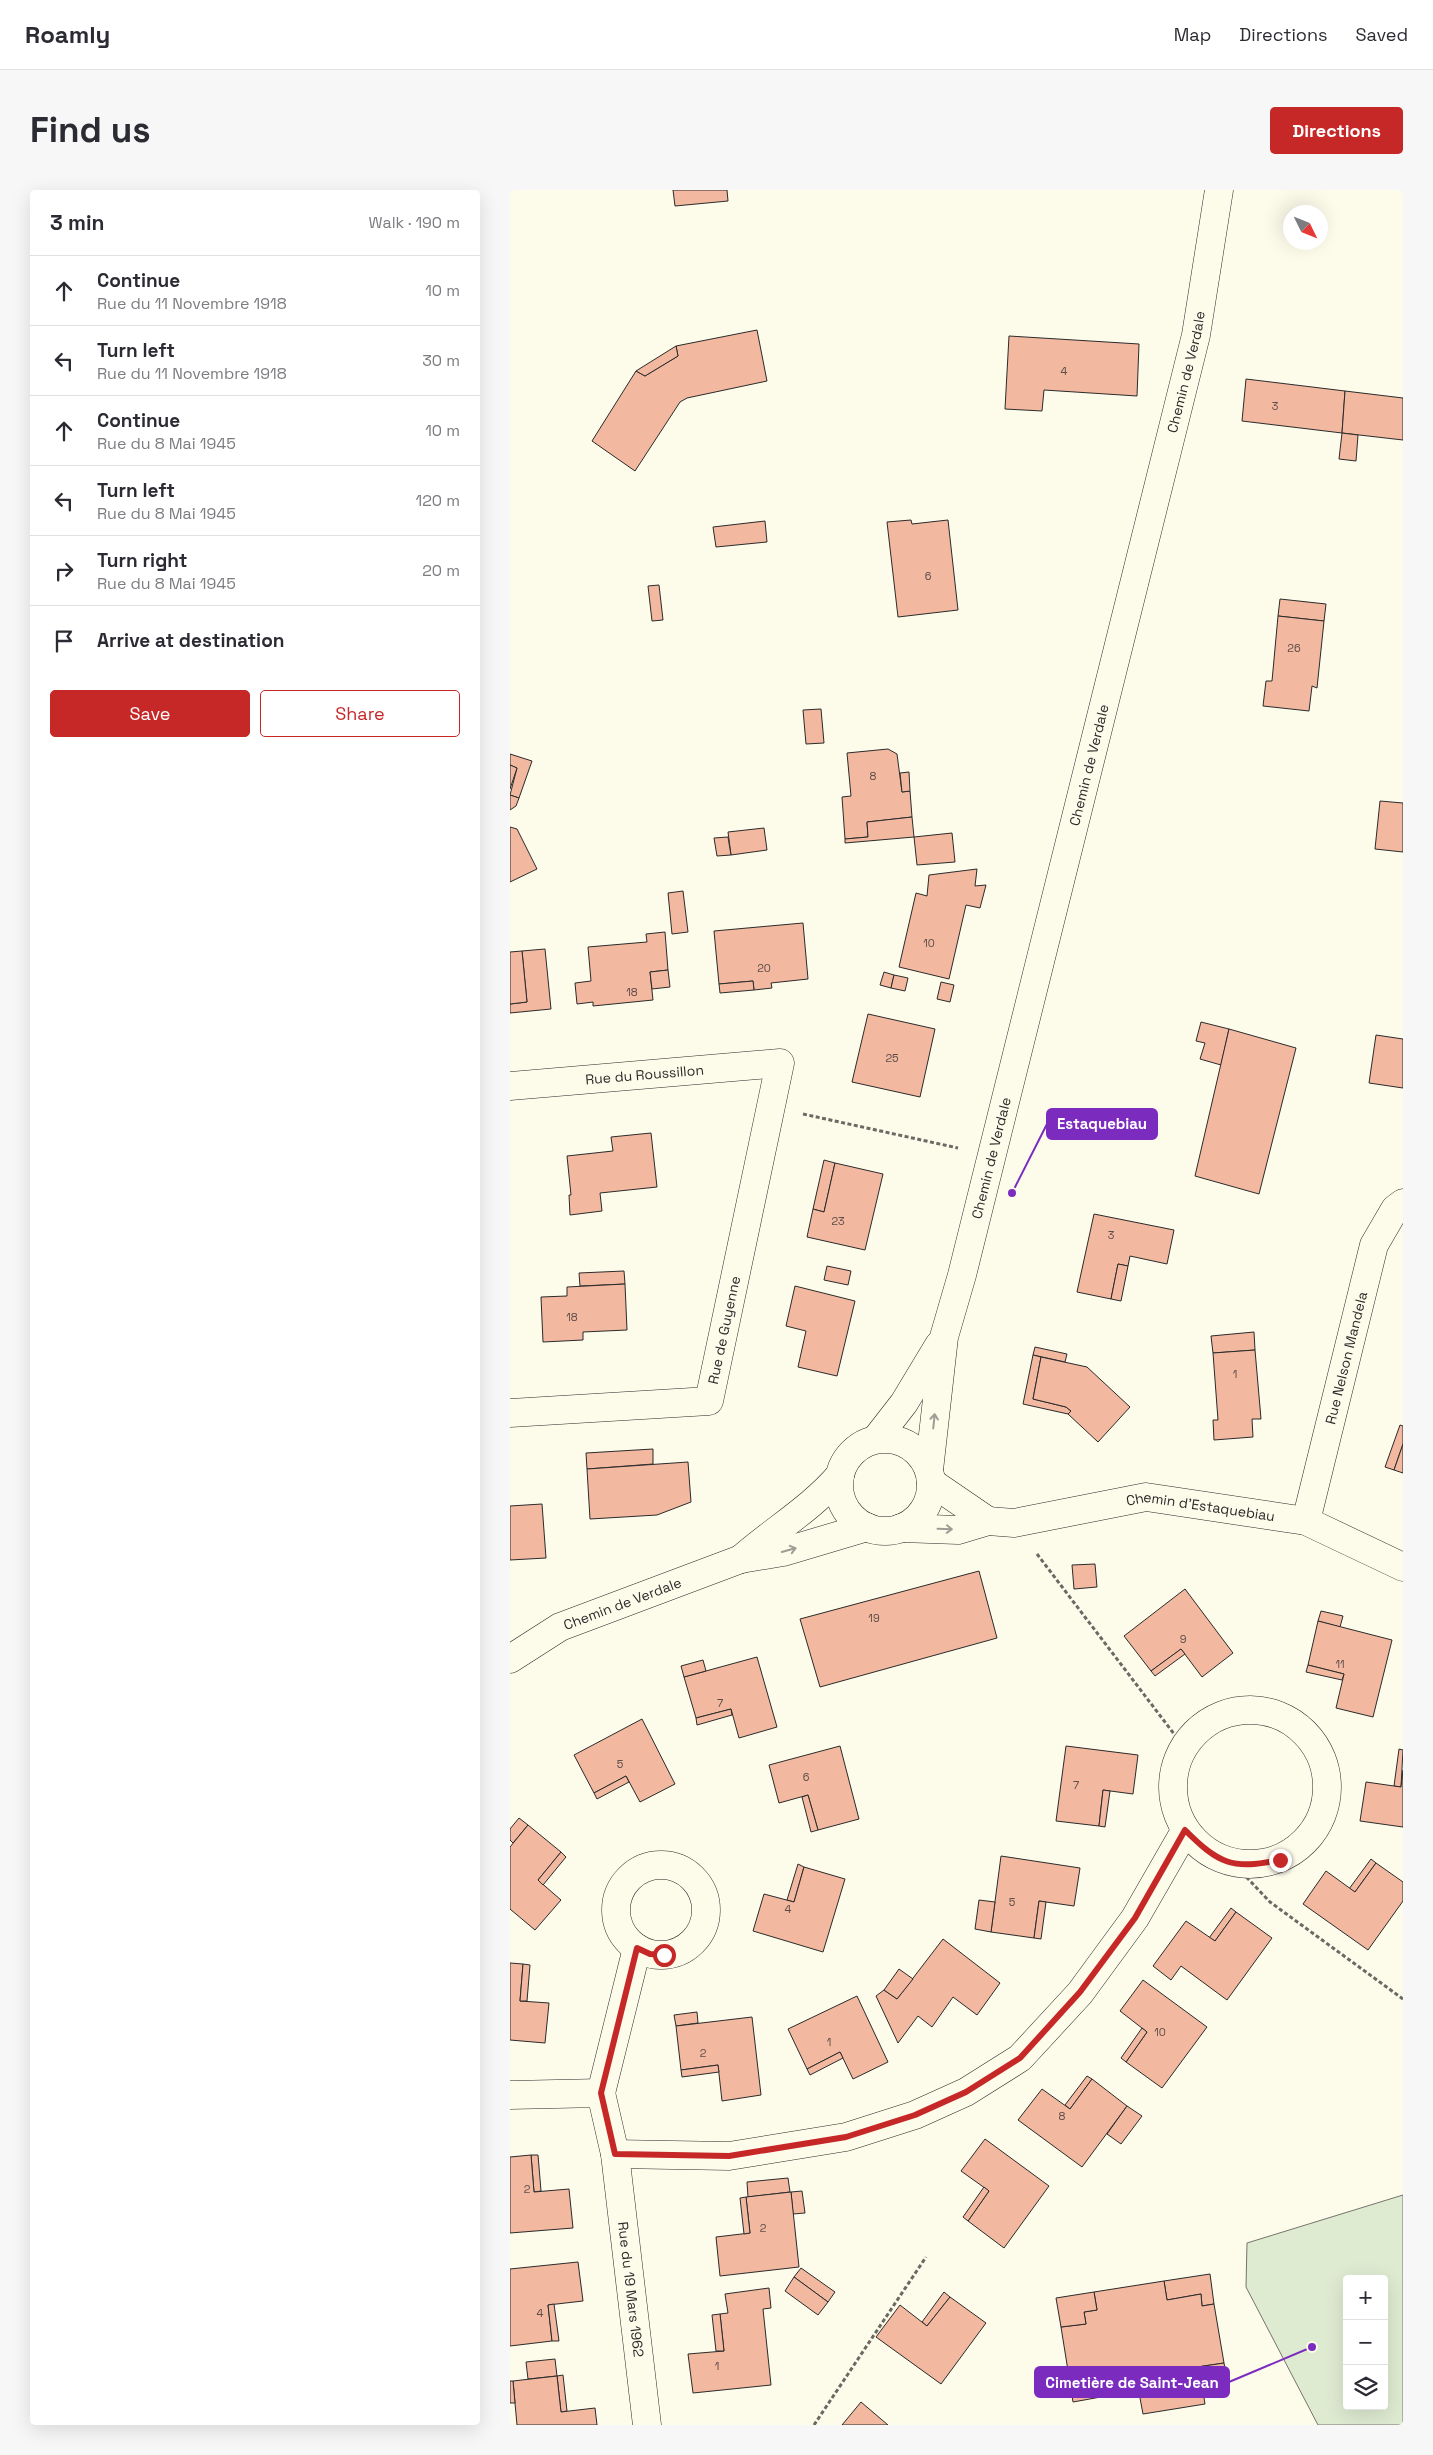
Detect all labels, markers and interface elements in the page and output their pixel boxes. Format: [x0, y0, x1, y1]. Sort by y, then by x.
text: Roamly [25, 19, 110, 50]
text: Map [1174, 23, 1211, 46]
text: Directions [1239, 23, 1328, 46]
text: Saved [1356, 23, 1408, 46]
button: Directions [1270, 107, 1403, 154]
text: Find us [30, 108, 151, 152]
north arrow [1283, 205, 1328, 250]
text: 3 min [50, 209, 105, 236]
text: Walk · 190 m [369, 212, 460, 233]
text: Continue [97, 268, 180, 293]
icon: ahead [50, 277, 78, 305]
text: 10 m [425, 280, 460, 301]
text: Rue du 11 Novembre 1918 [97, 293, 287, 314]
street label: Chemin de Verdale [1163, 310, 1209, 435]
text: Turn left [97, 338, 175, 363]
icon: left [50, 347, 78, 375]
text: 30 m [422, 350, 460, 371]
text: Rue du 11 Novembre 1918 [97, 363, 287, 384]
house number: 4 [1061, 364, 1068, 378]
house number: 3 [1272, 399, 1279, 413]
text: Continue [97, 408, 180, 433]
icon: ahead [50, 417, 78, 445]
text: 10 m [425, 420, 460, 441]
text: Rue du 8 Mai 1945 [97, 433, 236, 454]
text: Turn left [97, 478, 175, 503]
icon: left [50, 487, 78, 515]
text: 120 m [416, 490, 460, 511]
text: Rue du 8 Mai 1945 [97, 503, 236, 524]
text: Turn right [97, 548, 187, 573]
icon: right [50, 557, 78, 585]
text: 20 m [422, 560, 460, 581]
house number: 6 [925, 569, 932, 583]
text: Rue du 8 Mai 1945 [97, 573, 236, 594]
icon: arrive [50, 627, 78, 655]
text: Arrive at destination [97, 628, 285, 653]
house number: 26 [1287, 641, 1301, 655]
button: Save [50, 690, 250, 737]
button: Share [260, 690, 460, 737]
street label: Chemin de Verdale [1065, 702, 1113, 828]
house number: 8 [870, 769, 877, 783]
house number: 10 [923, 936, 935, 950]
house number: 20 [757, 961, 771, 975]
house number: 18 [626, 985, 638, 999]
house number: 25 [885, 1051, 899, 1065]
street label: Rue du Roussillon [584, 1061, 705, 1089]
street label: Chemin de Verdale [967, 1095, 1015, 1221]
callout: Estaquebiau [1047, 1109, 1157, 1139]
text: Estaquebiau [1057, 1114, 1147, 1133]
house number: 23 [831, 1214, 845, 1228]
house number: 3 [1108, 1228, 1115, 1242]
street label: Rue de Guyenne [704, 1274, 744, 1386]
street label: Rue Nelson Mandela [1321, 1290, 1371, 1426]
house number: 18 [566, 1310, 578, 1324]
house number: 1 [1233, 1367, 1237, 1381]
one-way arrow [929, 1414, 939, 1430]
street label: Chemin d'Estaquebiau [1124, 1488, 1276, 1525]
one-way arrow [937, 1525, 953, 1534]
one-way arrow [781, 1545, 797, 1555]
street label: Chemin de Verdale [561, 1573, 684, 1634]
house number: 19 [868, 1611, 880, 1625]
house number: 9 [1180, 1632, 1187, 1646]
house number: 11 [1335, 1657, 1345, 1671]
house number: 7 [717, 1696, 723, 1710]
house number: 5 [617, 1757, 624, 1771]
house number: 6 [803, 1770, 810, 1784]
house number: 7 [1073, 1778, 1079, 1792]
route end [1269, 1849, 1292, 1872]
house number: 5 [1009, 1895, 1016, 1909]
house number: 4 [785, 1902, 792, 1916]
route start [653, 1944, 676, 1967]
house number: 10 [1154, 2025, 1166, 2039]
house number: 1 [827, 2035, 831, 2049]
house number: 2 [700, 2046, 707, 2060]
house number: 8 [1059, 2109, 1066, 2123]
house number: 2 [524, 2182, 531, 2196]
street label: Rue du 19 Mars 1962 [614, 2221, 648, 2358]
house number: 2 [760, 2221, 767, 2235]
map controls [1343, 2275, 1388, 2410]
button: + [1343, 2275, 1388, 2320]
house number: 4 [537, 2306, 544, 2320]
button: − [1343, 2320, 1388, 2365]
house number: 1 [715, 2359, 719, 2373]
button: layers [1343, 2365, 1388, 2410]
callout: Cimetière de Saint-Jean [1035, 2367, 1229, 2397]
text: Cimetière de Saint-Jean [1045, 2373, 1219, 2392]

